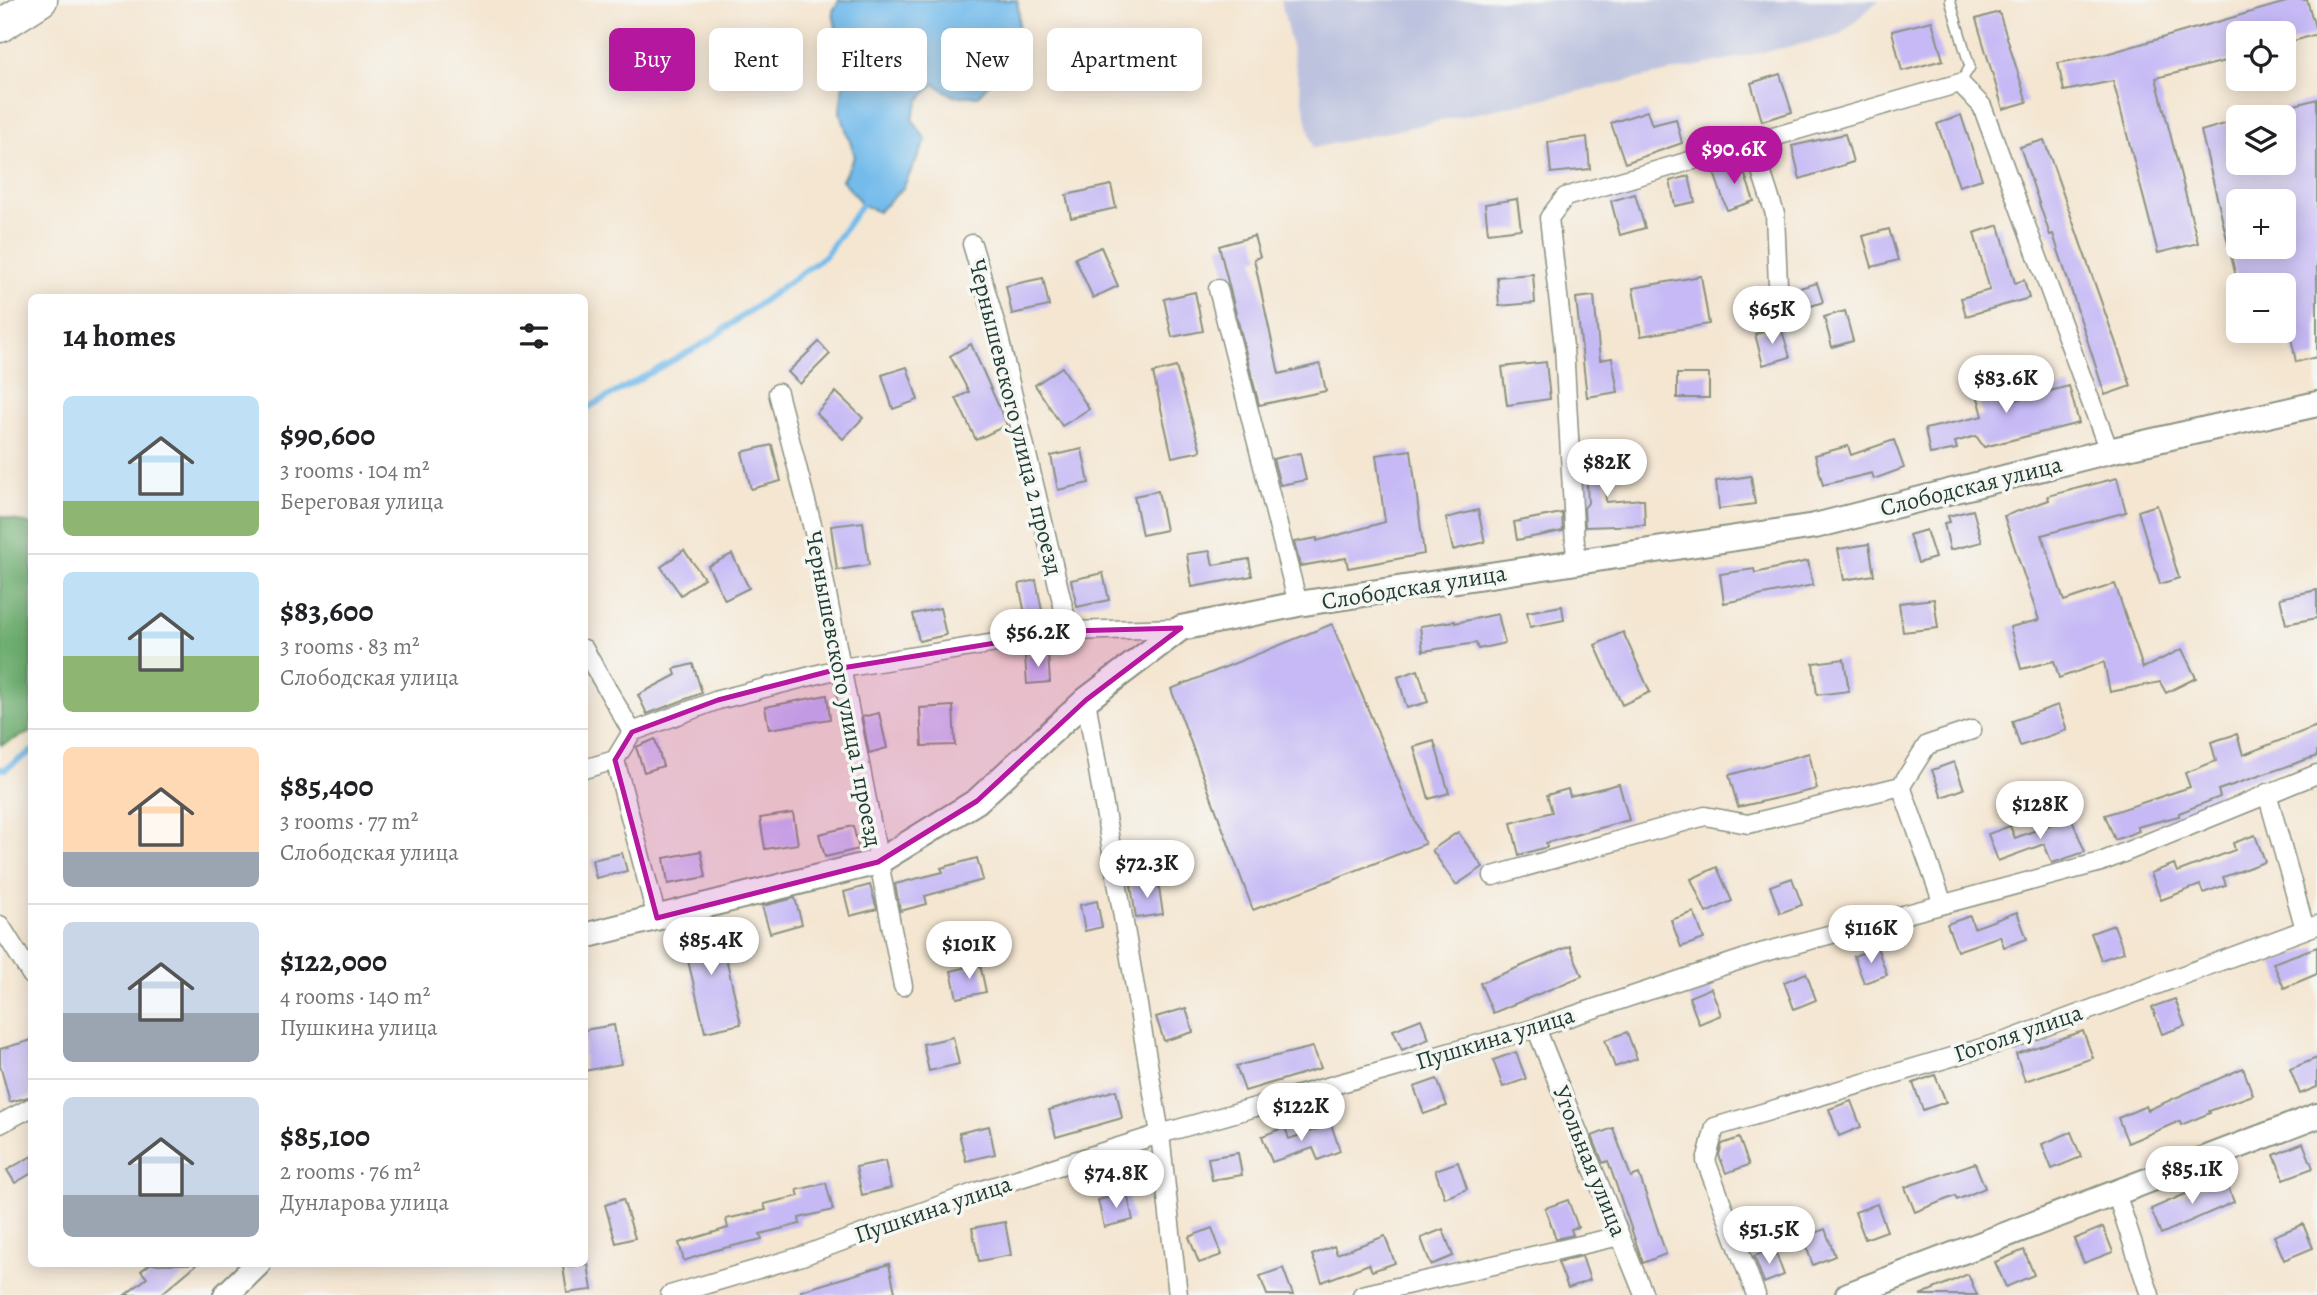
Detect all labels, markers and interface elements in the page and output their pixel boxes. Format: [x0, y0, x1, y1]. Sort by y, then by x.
map controls [2226, 21, 2296, 343]
button: locate [2226, 21, 2296, 91]
chip: Buy [609, 28, 695, 91]
chip: Rent [709, 28, 803, 91]
chip: Filters [817, 28, 927, 91]
chip: New [941, 28, 1033, 91]
chip: Apartment [1047, 28, 1202, 91]
button: layers [2226, 105, 2296, 175]
pin: $90.6K [1677, 127, 1791, 186]
text: $90.6K [1701, 133, 1767, 164]
button: + [2226, 189, 2296, 259]
street label: Чернышевского улица 2 проезд [961, 256, 1071, 578]
button: − [2226, 273, 2296, 343]
pin: $65K [1731, 286, 1813, 346]
text: $65K [1749, 293, 1795, 324]
text: 14 homes [63, 316, 176, 356]
icon: filters [515, 317, 553, 355]
pin: $83.6K [1949, 356, 2063, 415]
text: $83.6K [1974, 362, 2038, 393]
text: $90,600 [280, 415, 375, 455]
icon: home [119, 424, 203, 508]
pin: $82K [1566, 440, 1648, 499]
text: $82K [1583, 446, 1631, 477]
street label: Слободская улица [1877, 448, 2065, 524]
text: 3 rooms · 104 m² [280, 455, 429, 486]
text: Береговая улица [280, 486, 444, 517]
street label: Чернышевского улица 1 проезд [798, 528, 890, 850]
street label: Слободская улица [1319, 557, 1509, 617]
text: $83,600 [280, 591, 374, 631]
icon: home [119, 600, 203, 684]
pin: $56.2K [981, 610, 1095, 669]
text: $56.2K [1006, 616, 1070, 647]
text: 3 rooms · 83 m² [280, 631, 420, 662]
text: Слободская улица [280, 662, 459, 693]
text: $85,400 [280, 766, 374, 806]
icon: home [119, 775, 203, 859]
pin: $128K [1991, 782, 2089, 841]
text: $128K [2012, 788, 2068, 819]
text: 3 rooms · 77 m² [280, 806, 418, 837]
text: Слободская улица [280, 837, 459, 868]
pin: $72.3K [1090, 841, 1204, 900]
text: $72.3K [1116, 847, 1178, 878]
pin: $116K [1822, 906, 1920, 965]
text: $116K [1844, 912, 1898, 943]
pin: $85.4K [654, 918, 768, 977]
pin: $101K [920, 922, 1018, 981]
text: $85.4K [679, 924, 743, 955]
text: $101K [942, 928, 996, 959]
text: $122,000 [280, 941, 387, 981]
icon: home [119, 950, 203, 1034]
text: 4 rooms · 140 m² [280, 981, 430, 1012]
street label: Гоголя улица [1949, 996, 2087, 1070]
street label: Пушкина улица [1412, 999, 1578, 1077]
text: Пушкина улица [280, 1012, 438, 1043]
street label: Угольная улица [1545, 1081, 1635, 1241]
pin: $122K [1252, 1084, 1350, 1143]
text: $122K [1273, 1090, 1329, 1121]
text: $85,100 [280, 1116, 370, 1156]
icon: home [119, 1125, 203, 1209]
pin: $85.1K [2135, 1146, 2249, 1206]
pin: $74.8K [1059, 1150, 1173, 1210]
text: $85.1K [2161, 1153, 2223, 1184]
text: 2 rooms · 76 m² [280, 1156, 421, 1187]
text: $74.8K [1084, 1157, 1148, 1188]
street label: Пушкина улица [850, 1167, 1016, 1251]
text: Дунларова улица [280, 1187, 449, 1218]
pin: $51.5K [1712, 1206, 1826, 1266]
text: $51.5K [1739, 1213, 1799, 1244]

